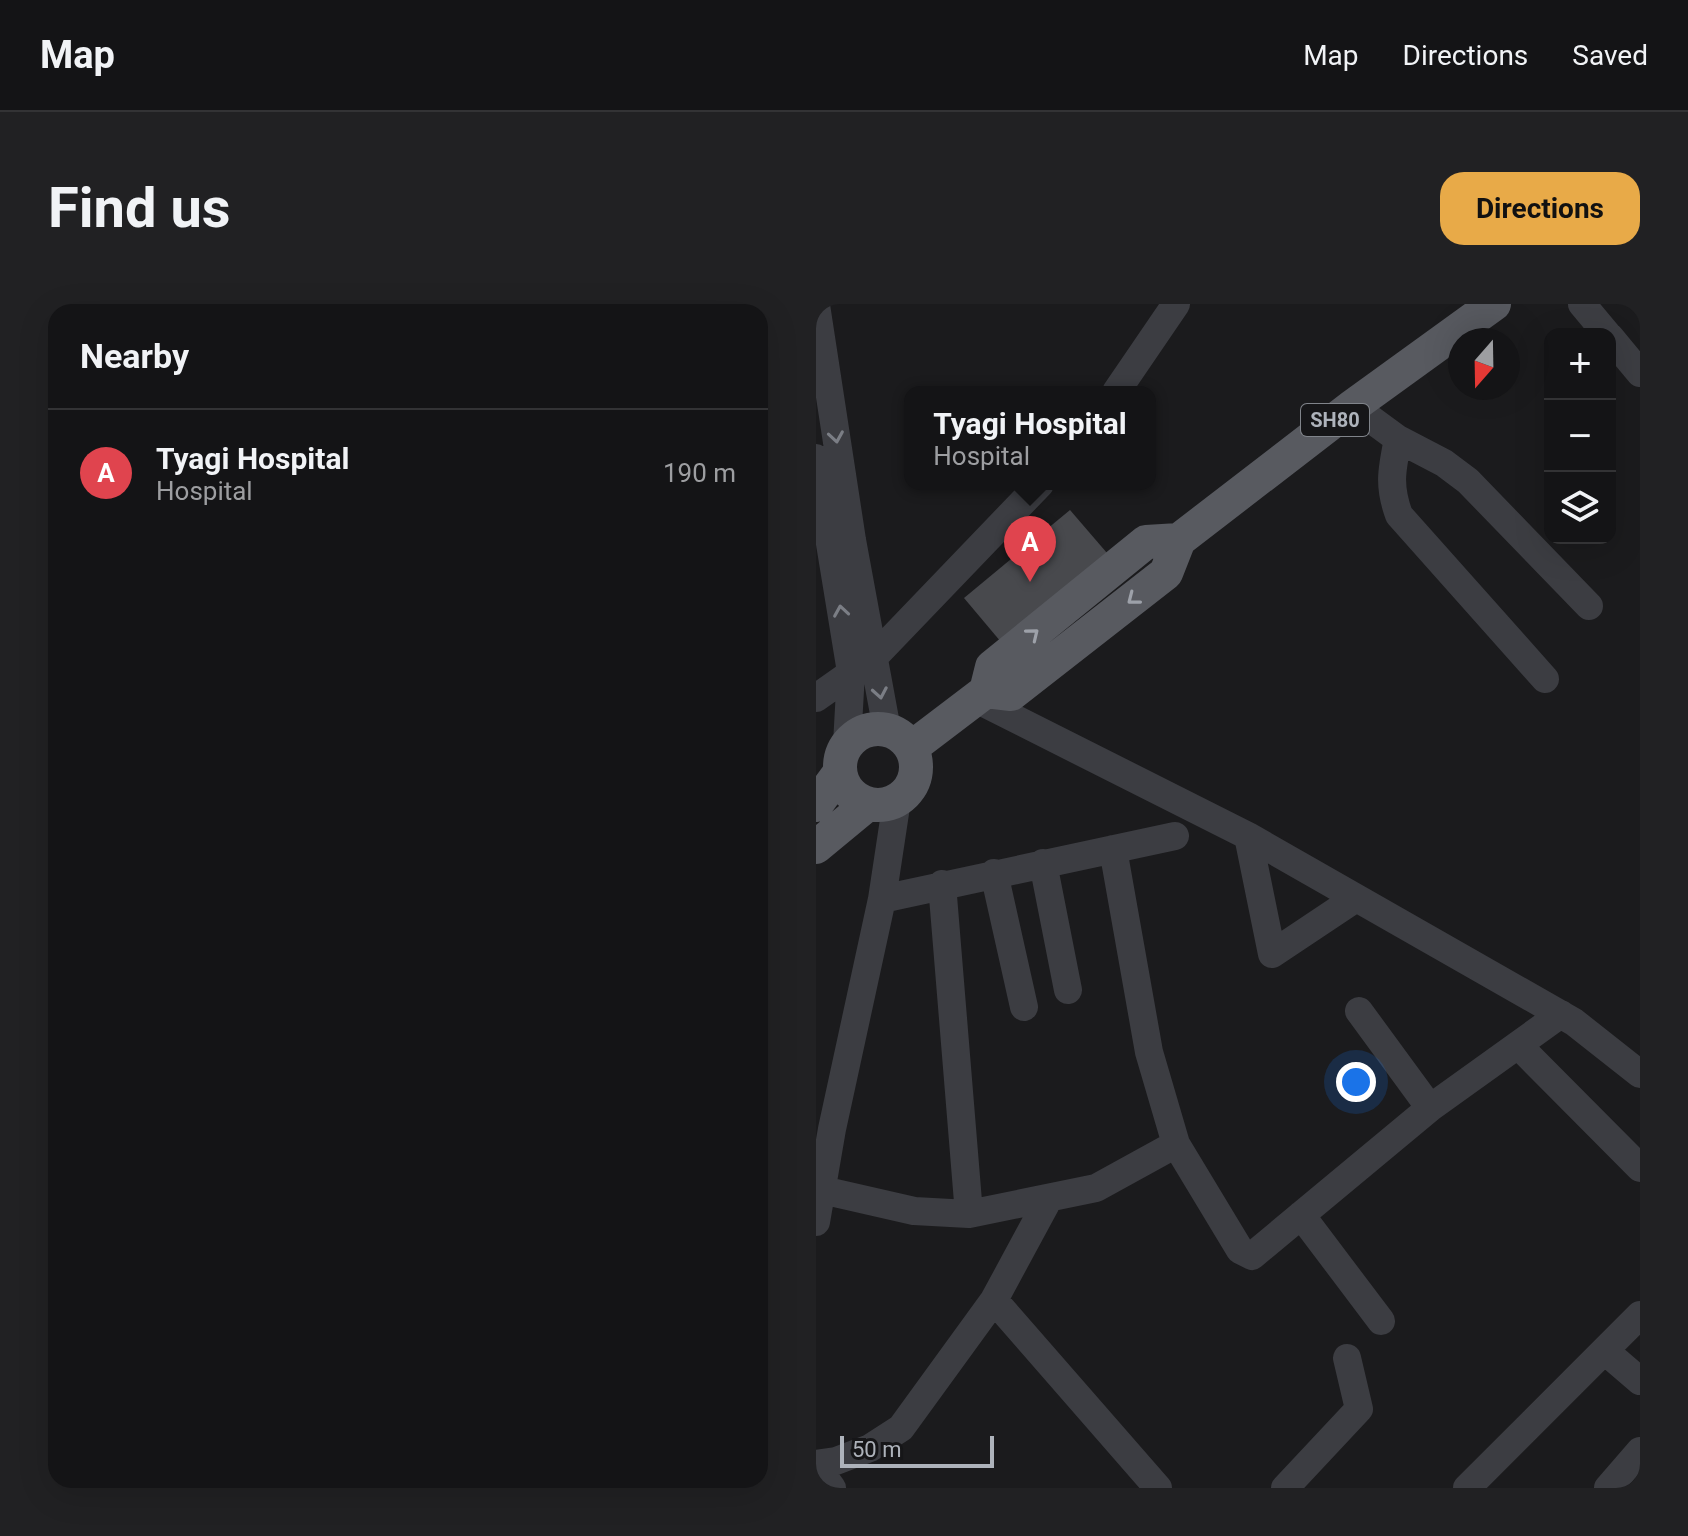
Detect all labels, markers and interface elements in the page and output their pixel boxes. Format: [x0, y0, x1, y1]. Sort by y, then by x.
text: Map [40, 33, 115, 77]
text: Map [1303, 39, 1359, 72]
text: Directions [1403, 39, 1528, 72]
text: Saved [1572, 39, 1648, 72]
button: Directions [1440, 172, 1640, 245]
text: Find us [48, 175, 231, 241]
north arrow [1448, 328, 1520, 400]
map controls [1544, 328, 1616, 544]
button: + [1544, 328, 1616, 400]
text: Nearby [80, 336, 189, 376]
popup [904, 386, 1156, 490]
button: − [1544, 400, 1616, 472]
road number: SH80 [1301, 404, 1369, 436]
text: Tyagi Hospital [933, 406, 1127, 441]
one-way arrow [827, 430, 844, 444]
text: Tyagi Hospital [156, 441, 349, 476]
text: Hospital [933, 441, 1030, 471]
text: A [97, 458, 115, 488]
text: 190 m [663, 458, 736, 488]
button: layers [1544, 472, 1616, 544]
text: Hospital [156, 476, 253, 506]
pin: A [1004, 516, 1056, 582]
one-way arrow [1127, 590, 1141, 604]
one-way arrow [833, 604, 850, 618]
one-way arrow [1024, 629, 1039, 643]
one-way arrow [871, 687, 888, 700]
your location [1336, 1062, 1376, 1102]
scale bar [840, 1432, 994, 1468]
text: 50 m [852, 1437, 901, 1462]

